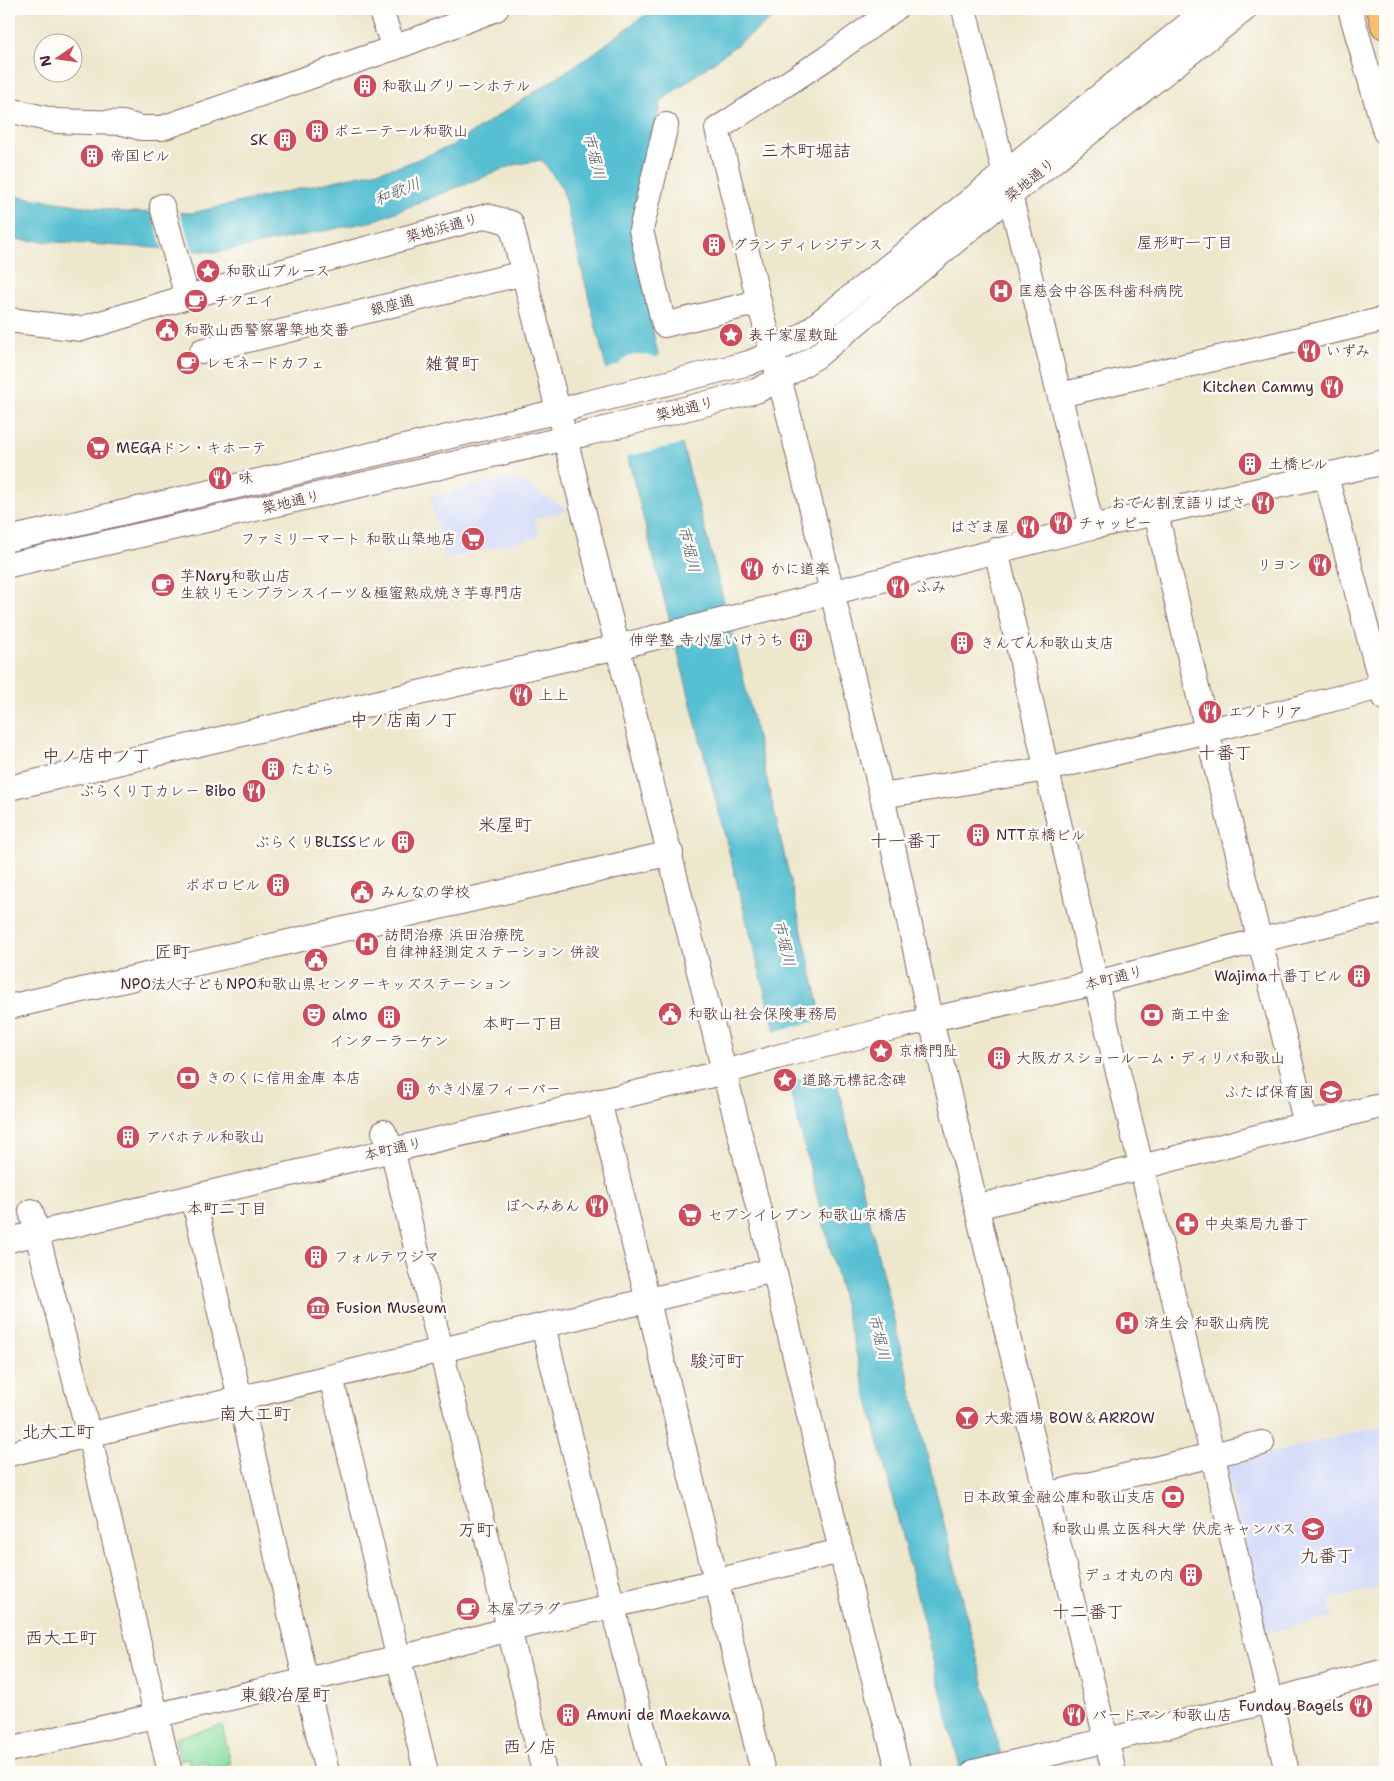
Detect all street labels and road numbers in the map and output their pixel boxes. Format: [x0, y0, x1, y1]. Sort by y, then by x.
street label: 築地通り [1000, 153, 1060, 207]
street label: 築地浜通り [403, 209, 481, 247]
street label: 銀座通 [368, 290, 416, 320]
street label: 築地通り [653, 392, 717, 426]
street label: 築地通り [260, 486, 322, 518]
street label: 本町通り [1082, 961, 1146, 995]
street label: 本町通り [362, 1133, 424, 1165]

